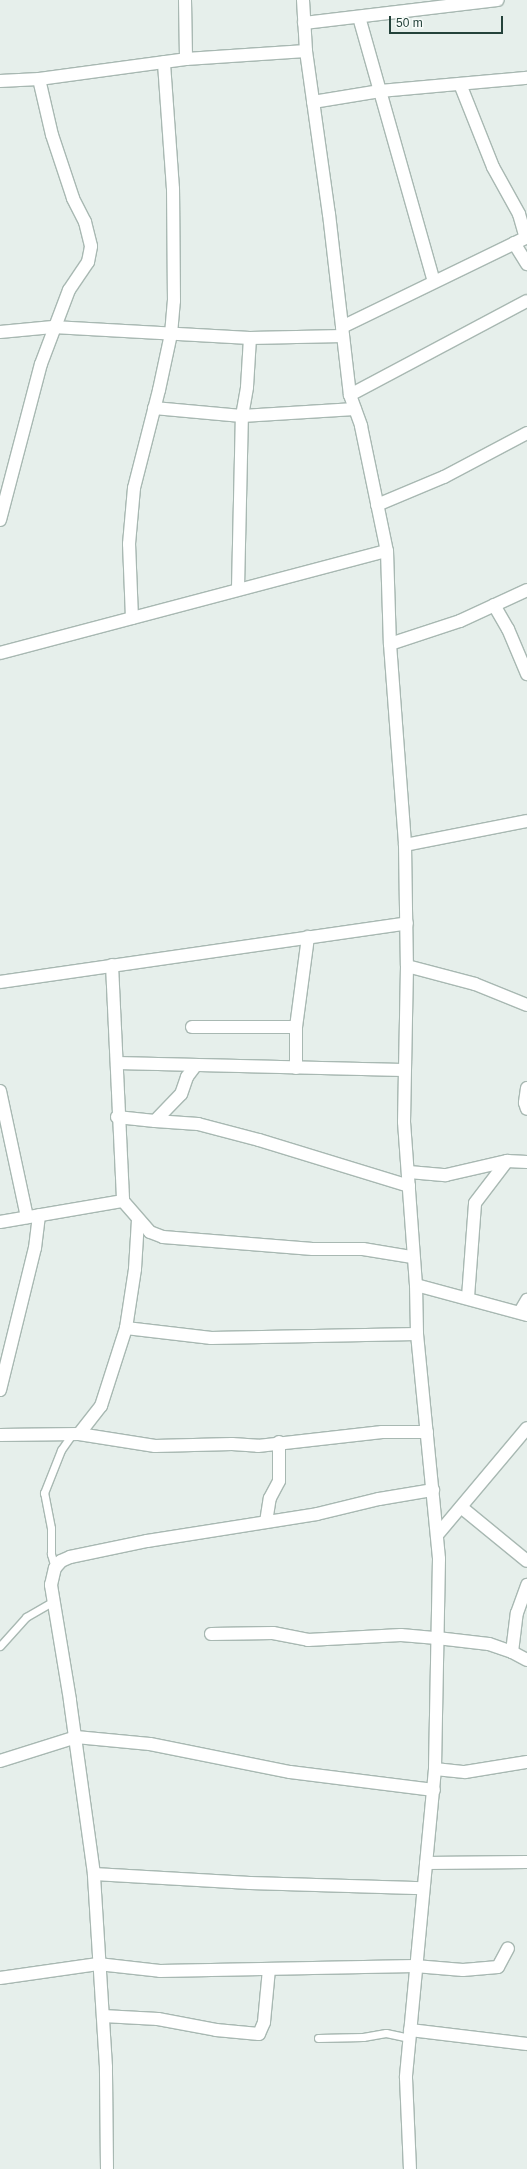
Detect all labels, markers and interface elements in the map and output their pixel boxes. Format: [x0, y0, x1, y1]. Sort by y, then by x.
scale bar [391, 8, 505, 34]
text: 50 m [396, 16, 423, 30]

